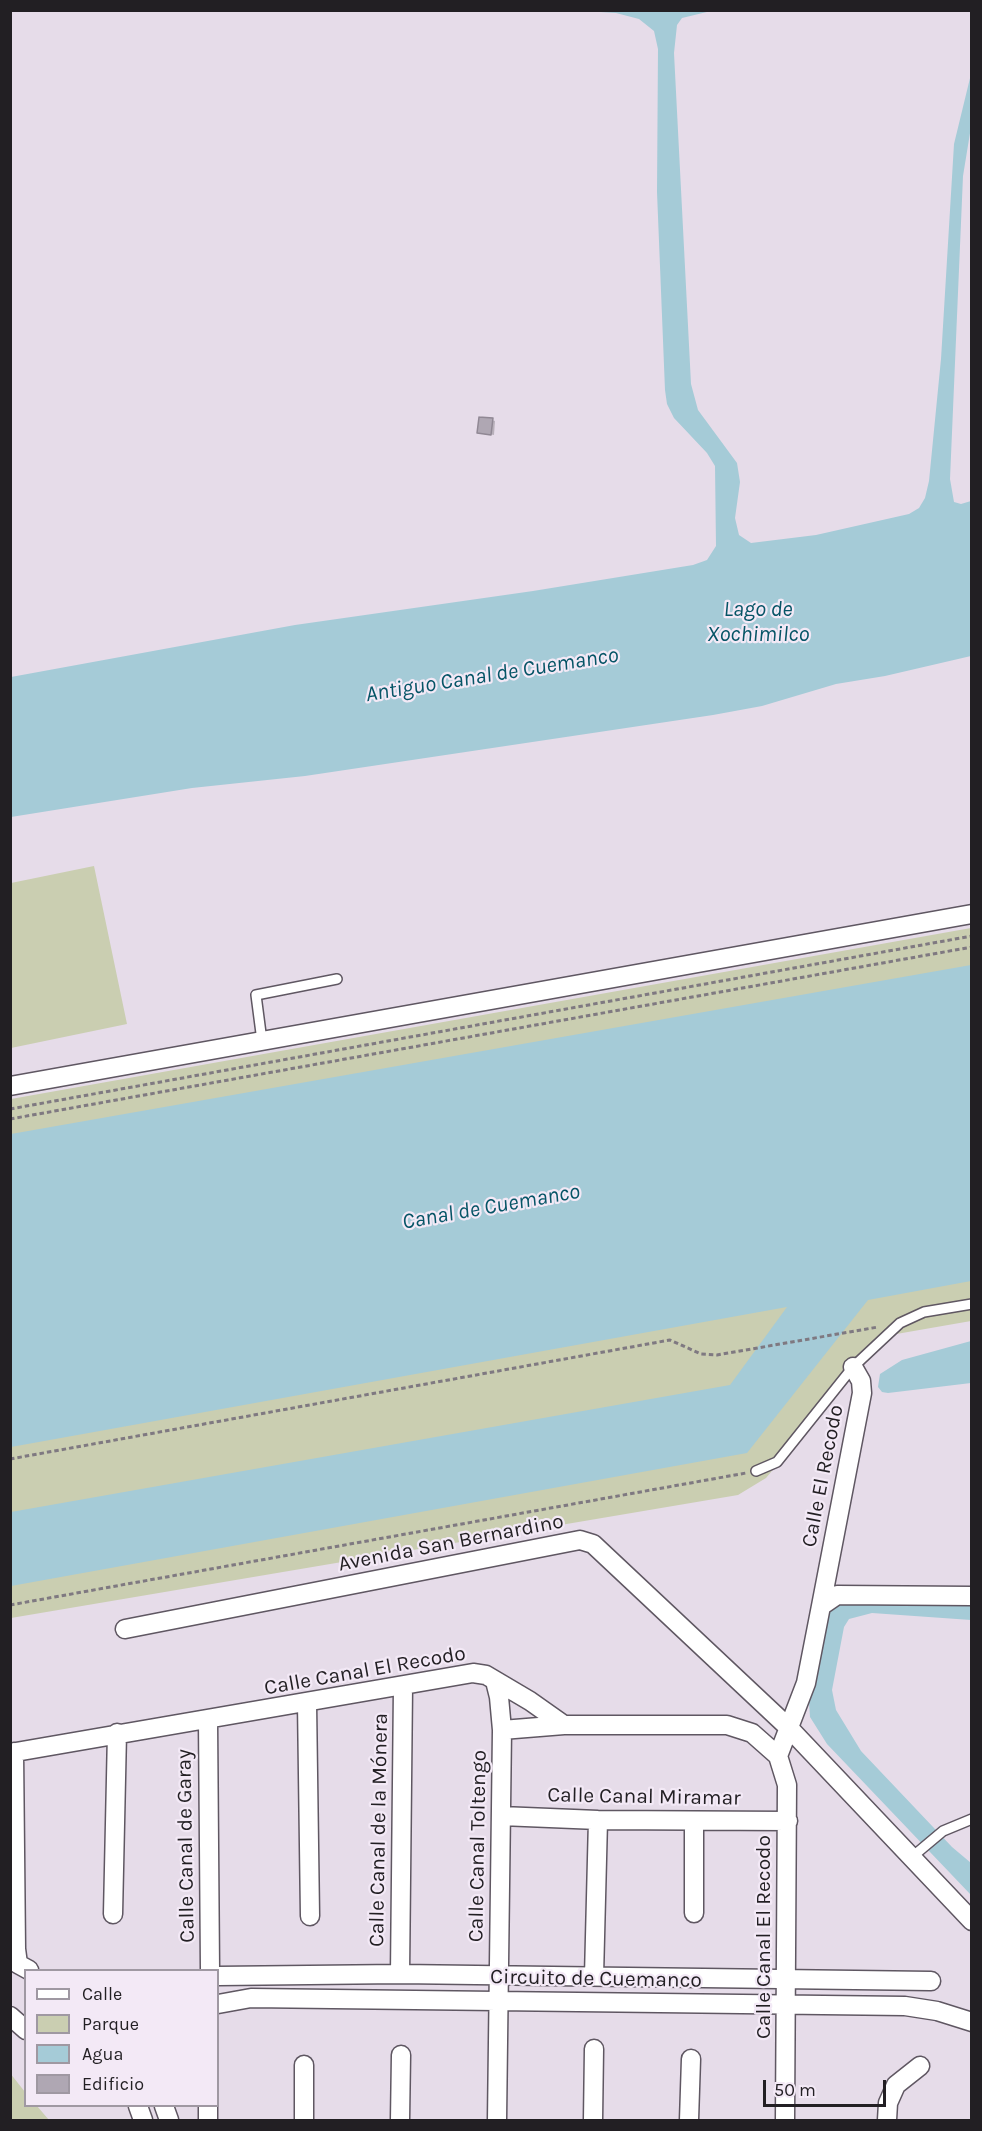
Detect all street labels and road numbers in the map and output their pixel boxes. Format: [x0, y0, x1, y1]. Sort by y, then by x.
street label: Calle El Recodo [797, 1403, 849, 1549]
street label: Avenida San Bernardino [336, 1509, 566, 1577]
street label: Calle Canal El Recodo [262, 1641, 468, 1701]
street label: Calle Canal de la Mónera [364, 1713, 394, 1947]
street label: Calle Canal de Garay [172, 1749, 200, 1943]
street label: Calle Canal Toltengo [464, 1750, 492, 1942]
street label: Calle Canal Miramar [547, 1783, 741, 1811]
street label: Calle Canal El Recodo [751, 1835, 777, 2039]
street label: Circuito de Cuemanco [490, 1965, 702, 1993]

